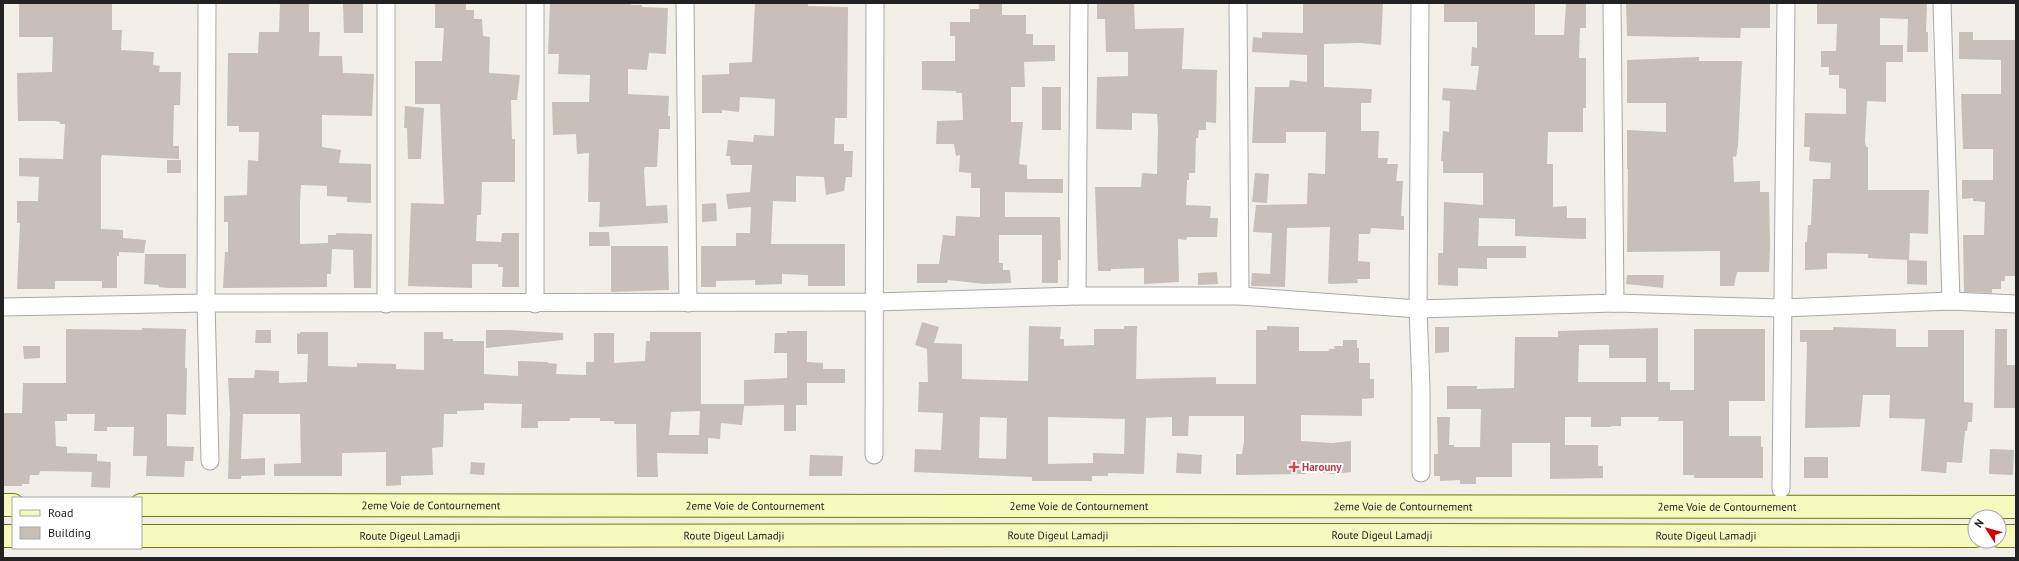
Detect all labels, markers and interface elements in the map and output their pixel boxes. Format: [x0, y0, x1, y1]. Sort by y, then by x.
place label: Harouny [1302, 460, 1342, 474]
marker: Harouny [1289, 462, 1299, 472]
legend [12, 497, 142, 549]
street label: 2eme Voie de Contournement [361, 498, 501, 512]
street label: 2eme Voie de Contournement [685, 499, 825, 513]
street label: 2eme Voie de Contournement [1009, 499, 1149, 513]
street label: 2eme Voie de Contournement [1333, 499, 1473, 513]
street label: 2eme Voie de Contournement [1657, 500, 1797, 514]
text: Road [48, 505, 73, 520]
north arrow [1967, 509, 2007, 549]
text: N [1971, 516, 1987, 530]
text: Building [48, 525, 91, 540]
street label: Route Digeul Lamadji [684, 528, 785, 543]
street label: Route Digeul Lamadji [1008, 528, 1109, 542]
street label: Route Digeul Lamadji [1332, 528, 1433, 542]
street label: Route Digeul Lamadji [1656, 528, 1757, 543]
street label: Route Digeul Lamadji [360, 529, 461, 543]

